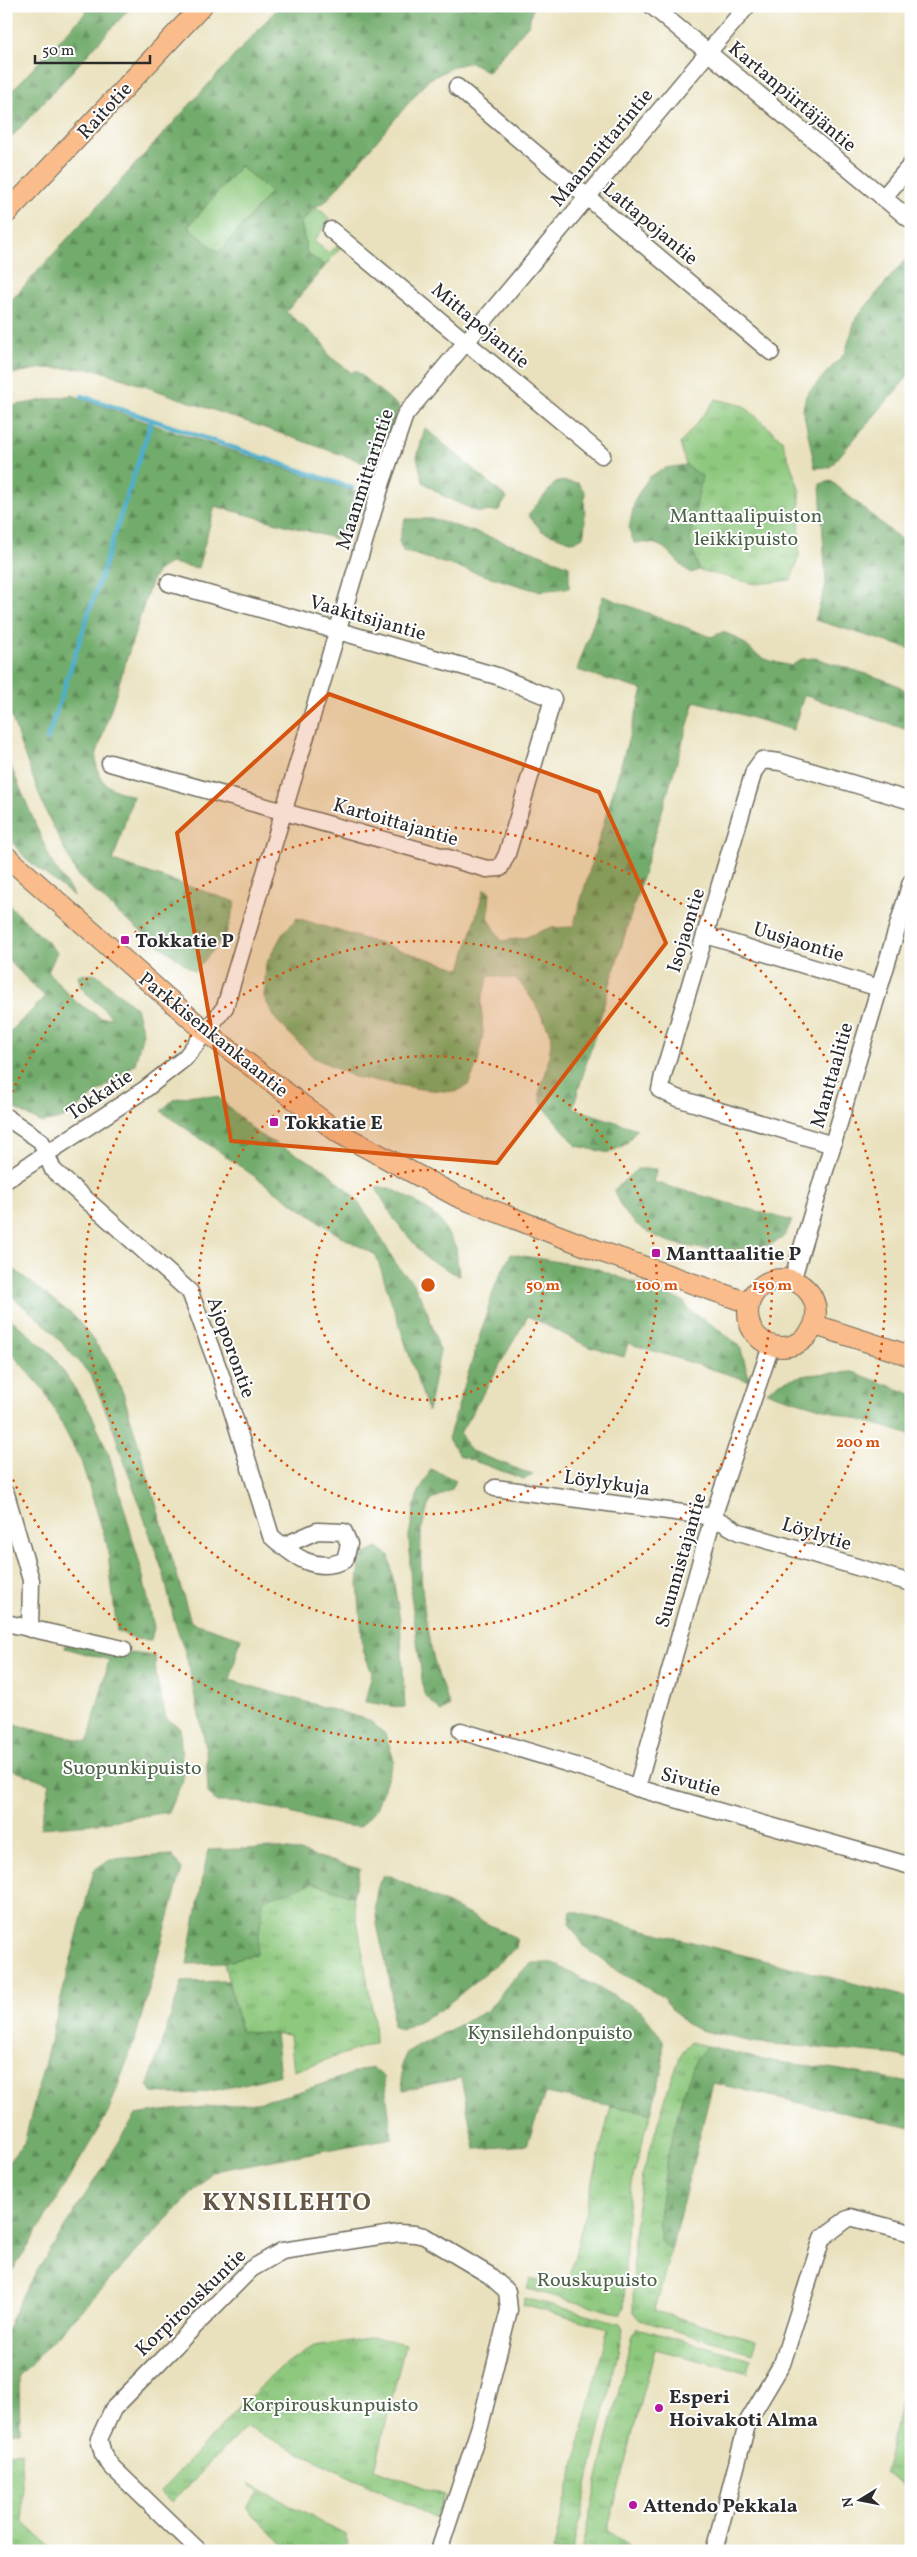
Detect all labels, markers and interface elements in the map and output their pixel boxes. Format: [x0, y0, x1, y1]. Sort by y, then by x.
scale bar [35, 32, 150, 64]
street label: Kartanpiirtäjäntie [722, 35, 862, 160]
text: 50 m [42, 41, 74, 62]
street label: Raitotie [71, 76, 139, 146]
street label: Maanmittarintie [545, 83, 660, 214]
street label: Lattapojantie [596, 176, 703, 273]
street label: Mittapojantie [425, 277, 535, 376]
street label: Maanmittarintie [330, 405, 402, 554]
park label: Manttaalipuiston leikkipuisto [670, 503, 823, 554]
street label: Vaakitsijantie [306, 589, 429, 649]
street label: Kartoittajantie [329, 792, 461, 854]
street label: Isojaontie [661, 885, 713, 976]
street label: Uusjaontie [749, 916, 847, 970]
place label: Tokkatie P [135, 928, 234, 956]
marker: Tokkatie P [119, 934, 131, 946]
street label: Parkkisenkankaantie [132, 966, 294, 1105]
street label: Manttaalitie [804, 1019, 861, 1132]
street label: Tokkatie [61, 1063, 139, 1128]
place label: Tokkatie E [284, 1110, 383, 1138]
marker: Tokkatie E [268, 1116, 280, 1128]
place label: Manttaalitie P [666, 1241, 801, 1269]
marker: Manttaalitie P [650, 1247, 662, 1259]
centre of rings [419, 1276, 437, 1294]
text: 50 m [526, 1276, 560, 1297]
text: 100 m [636, 1276, 679, 1297]
text: 150 m [752, 1276, 792, 1297]
street label: Ajoporontie [199, 1293, 261, 1402]
text: 200 m [836, 1433, 880, 1454]
street label: Löylykuja [562, 1464, 652, 1504]
street label: Suunnistajantie [649, 1490, 715, 1631]
street label: Löylytie [778, 1511, 855, 1559]
park label: Suopunkipuisto [62, 1755, 202, 1783]
street label: Sivutie [657, 1761, 724, 1805]
park label: Kynsilehdonpuisto [467, 2020, 633, 2048]
district label: KYNSILEHTO [202, 2186, 372, 2221]
street label: Korpirouskuntie [130, 2243, 253, 2364]
park label: Rouskupuisto [537, 2267, 657, 2295]
place label: Esperi Hoivakoti Alma [669, 2384, 818, 2435]
park label: Korpirouskunpuisto [241, 2392, 419, 2420]
marker: Esperi Hoivakoti Alma [653, 2402, 665, 2414]
north arrow [834, 2474, 884, 2524]
place label: Attendo Pekkala [643, 2493, 798, 2521]
text: N [838, 2495, 859, 2509]
marker: Attendo Pekkala [627, 2499, 639, 2511]

